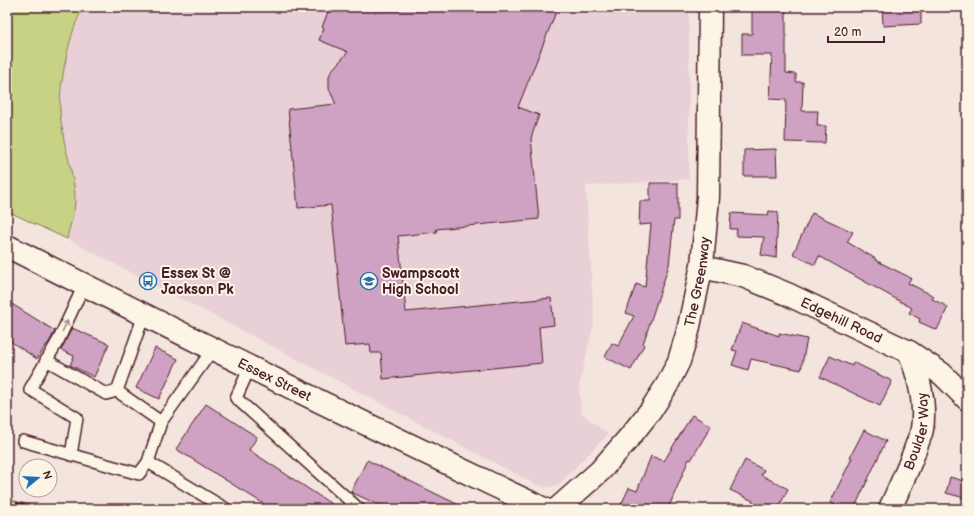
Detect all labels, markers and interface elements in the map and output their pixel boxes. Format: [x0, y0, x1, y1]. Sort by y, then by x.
scale bar [828, 18, 884, 44]
text: 20 m [834, 25, 861, 40]
street label: The Greenway [681, 235, 713, 328]
place label: Essex St @ Jackson Pk [161, 265, 234, 298]
place label: Swampscott High School [382, 265, 460, 298]
bus stop icon: Essex St @ Jackson Pk [138, 271, 158, 291]
school or university icon: Swampscott High School [359, 271, 379, 291]
street label: Edgehill Road [798, 293, 885, 347]
one-way arrow [62, 320, 69, 332]
street label: Essex Street [235, 354, 315, 405]
street label: Boulder Way [900, 391, 932, 472]
north arrow [18, 458, 58, 498]
text: N [40, 469, 54, 481]

